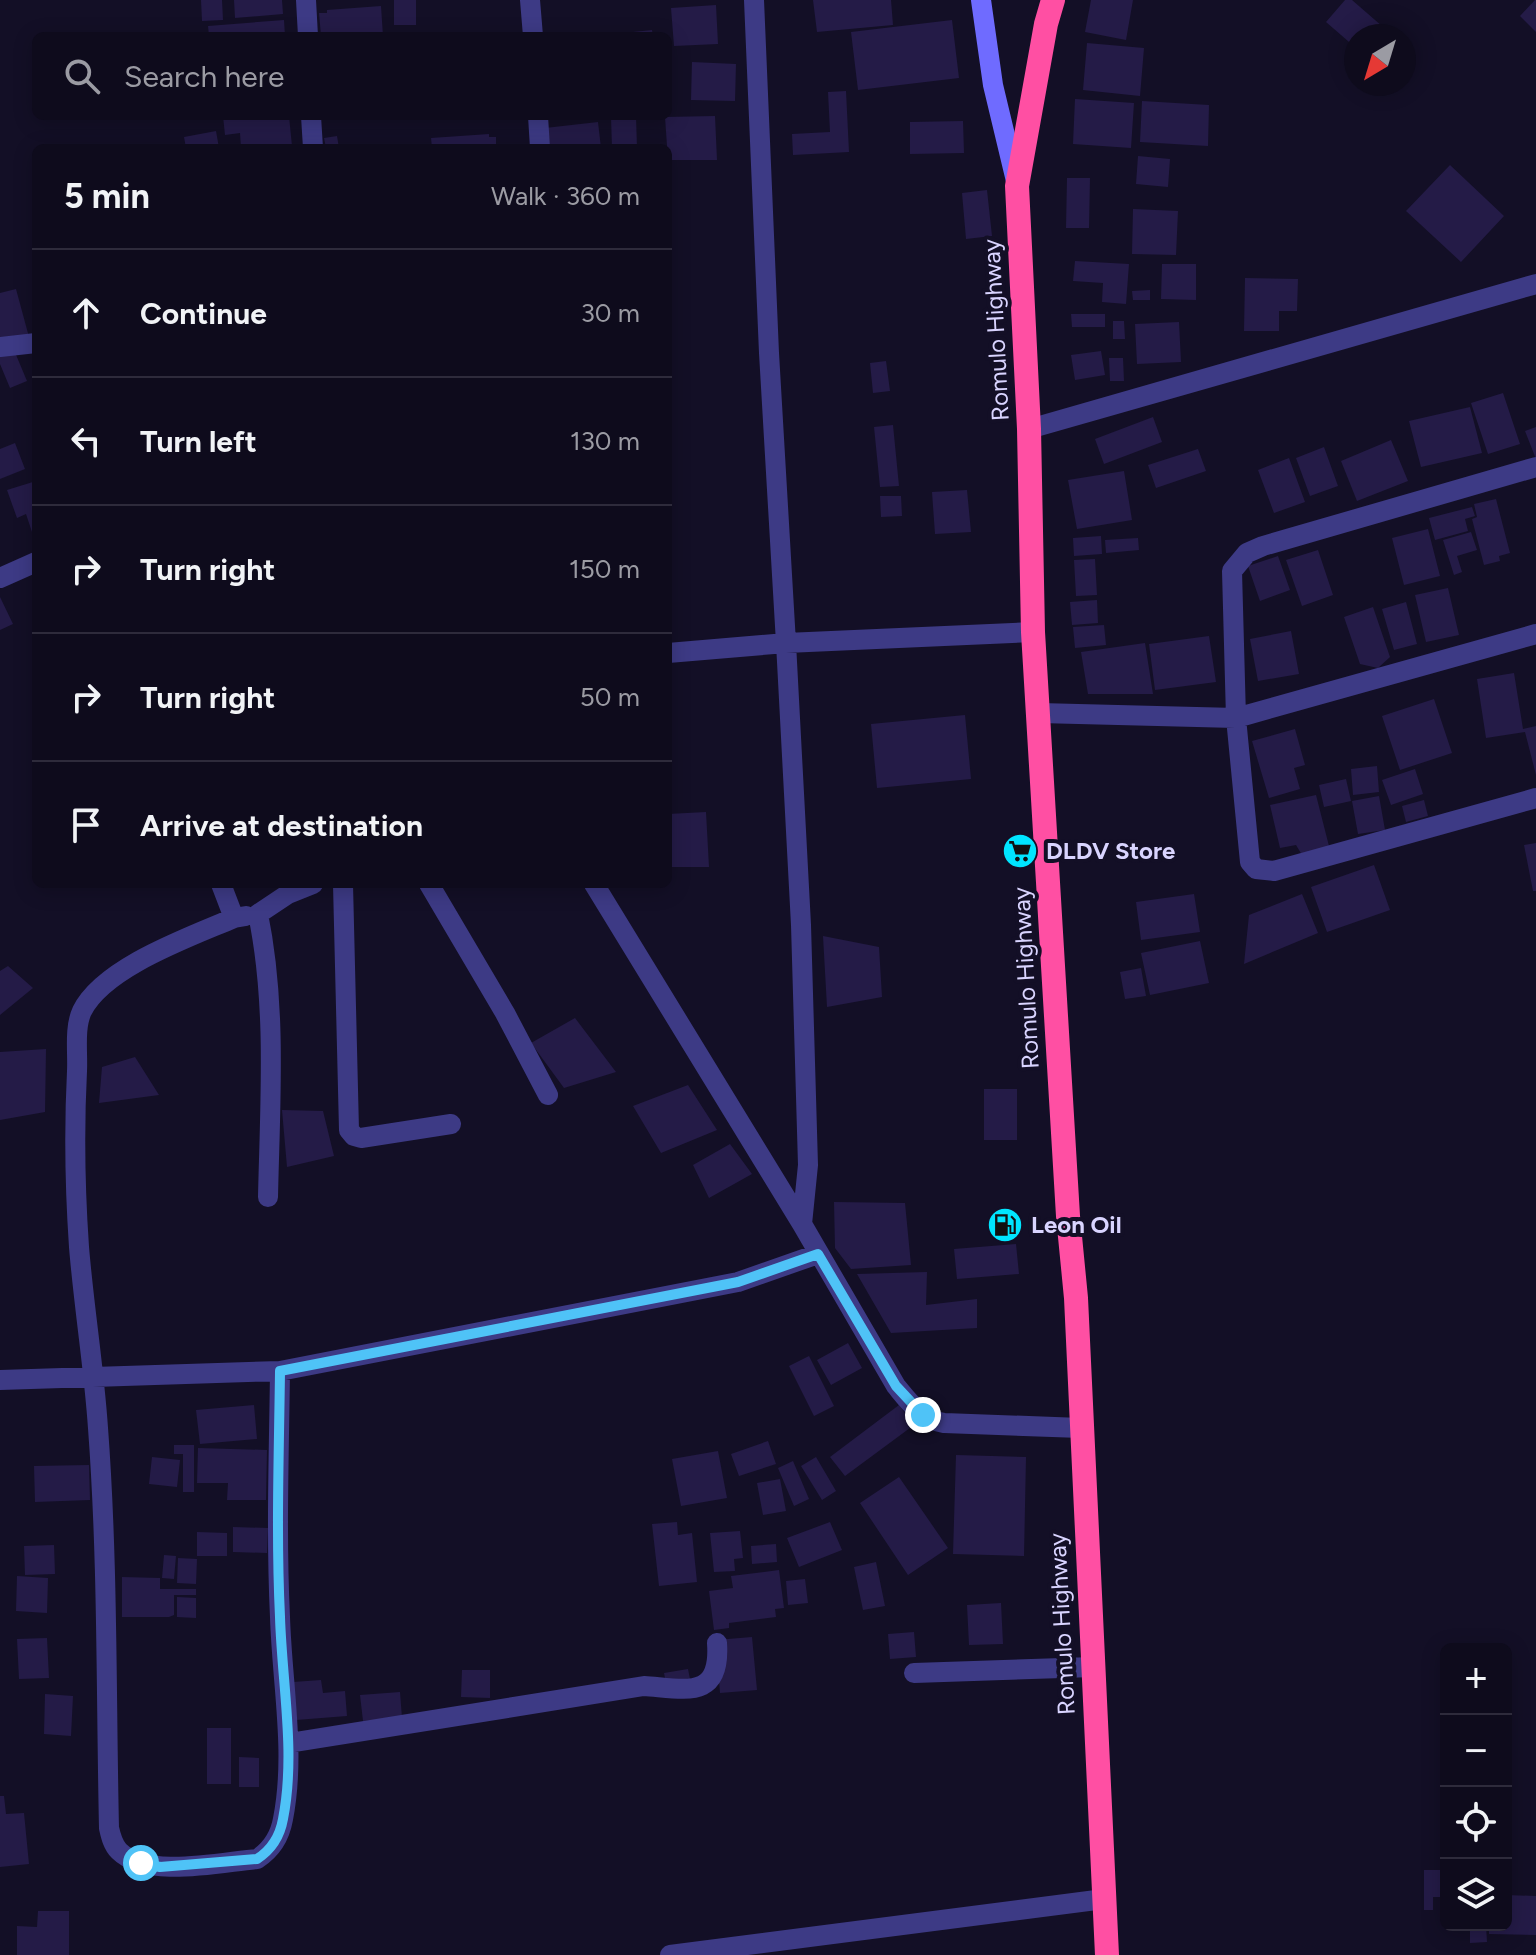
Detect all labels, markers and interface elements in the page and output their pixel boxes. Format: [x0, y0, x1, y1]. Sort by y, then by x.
north arrow [1344, 24, 1416, 96]
search box [32, 32, 672, 120]
icon: search [60, 54, 104, 98]
text: Search here [124, 58, 284, 95]
text: 5 min [64, 176, 150, 217]
text: Walk · 360 m [491, 180, 640, 212]
street label: Romulo Highway [976, 238, 1015, 422]
icon: ahead [64, 291, 108, 335]
text: Continue [140, 295, 267, 332]
text: 30 m [581, 297, 640, 329]
icon: left [64, 419, 108, 463]
text: Turn left [140, 423, 257, 460]
text: 130 m [570, 425, 640, 457]
icon: right [64, 547, 108, 591]
text: Turn right [140, 551, 275, 588]
text: 150 m [569, 553, 640, 585]
icon: right [64, 675, 108, 719]
text: Turn right [140, 679, 275, 716]
text: 50 m [580, 681, 640, 713]
icon: arrive [64, 803, 108, 847]
text: Arrive at destination [140, 807, 423, 844]
supermarket icon: DLDV Store [1001, 832, 1039, 870]
place label: DLDV Store [1046, 836, 1175, 865]
street label: Romulo Highway [1006, 886, 1045, 1070]
fuel station icon: Leon Oil [986, 1206, 1024, 1244]
place label: Leon Oil [1031, 1210, 1122, 1239]
route end [905, 1397, 941, 1433]
street label: Romulo Highway [1042, 1532, 1081, 1716]
map controls [1440, 1643, 1512, 1931]
button: + [1440, 1643, 1512, 1715]
button: − [1440, 1715, 1512, 1787]
button: locate [1440, 1787, 1512, 1859]
route start [123, 1845, 159, 1881]
button: layers [1440, 1859, 1512, 1931]

